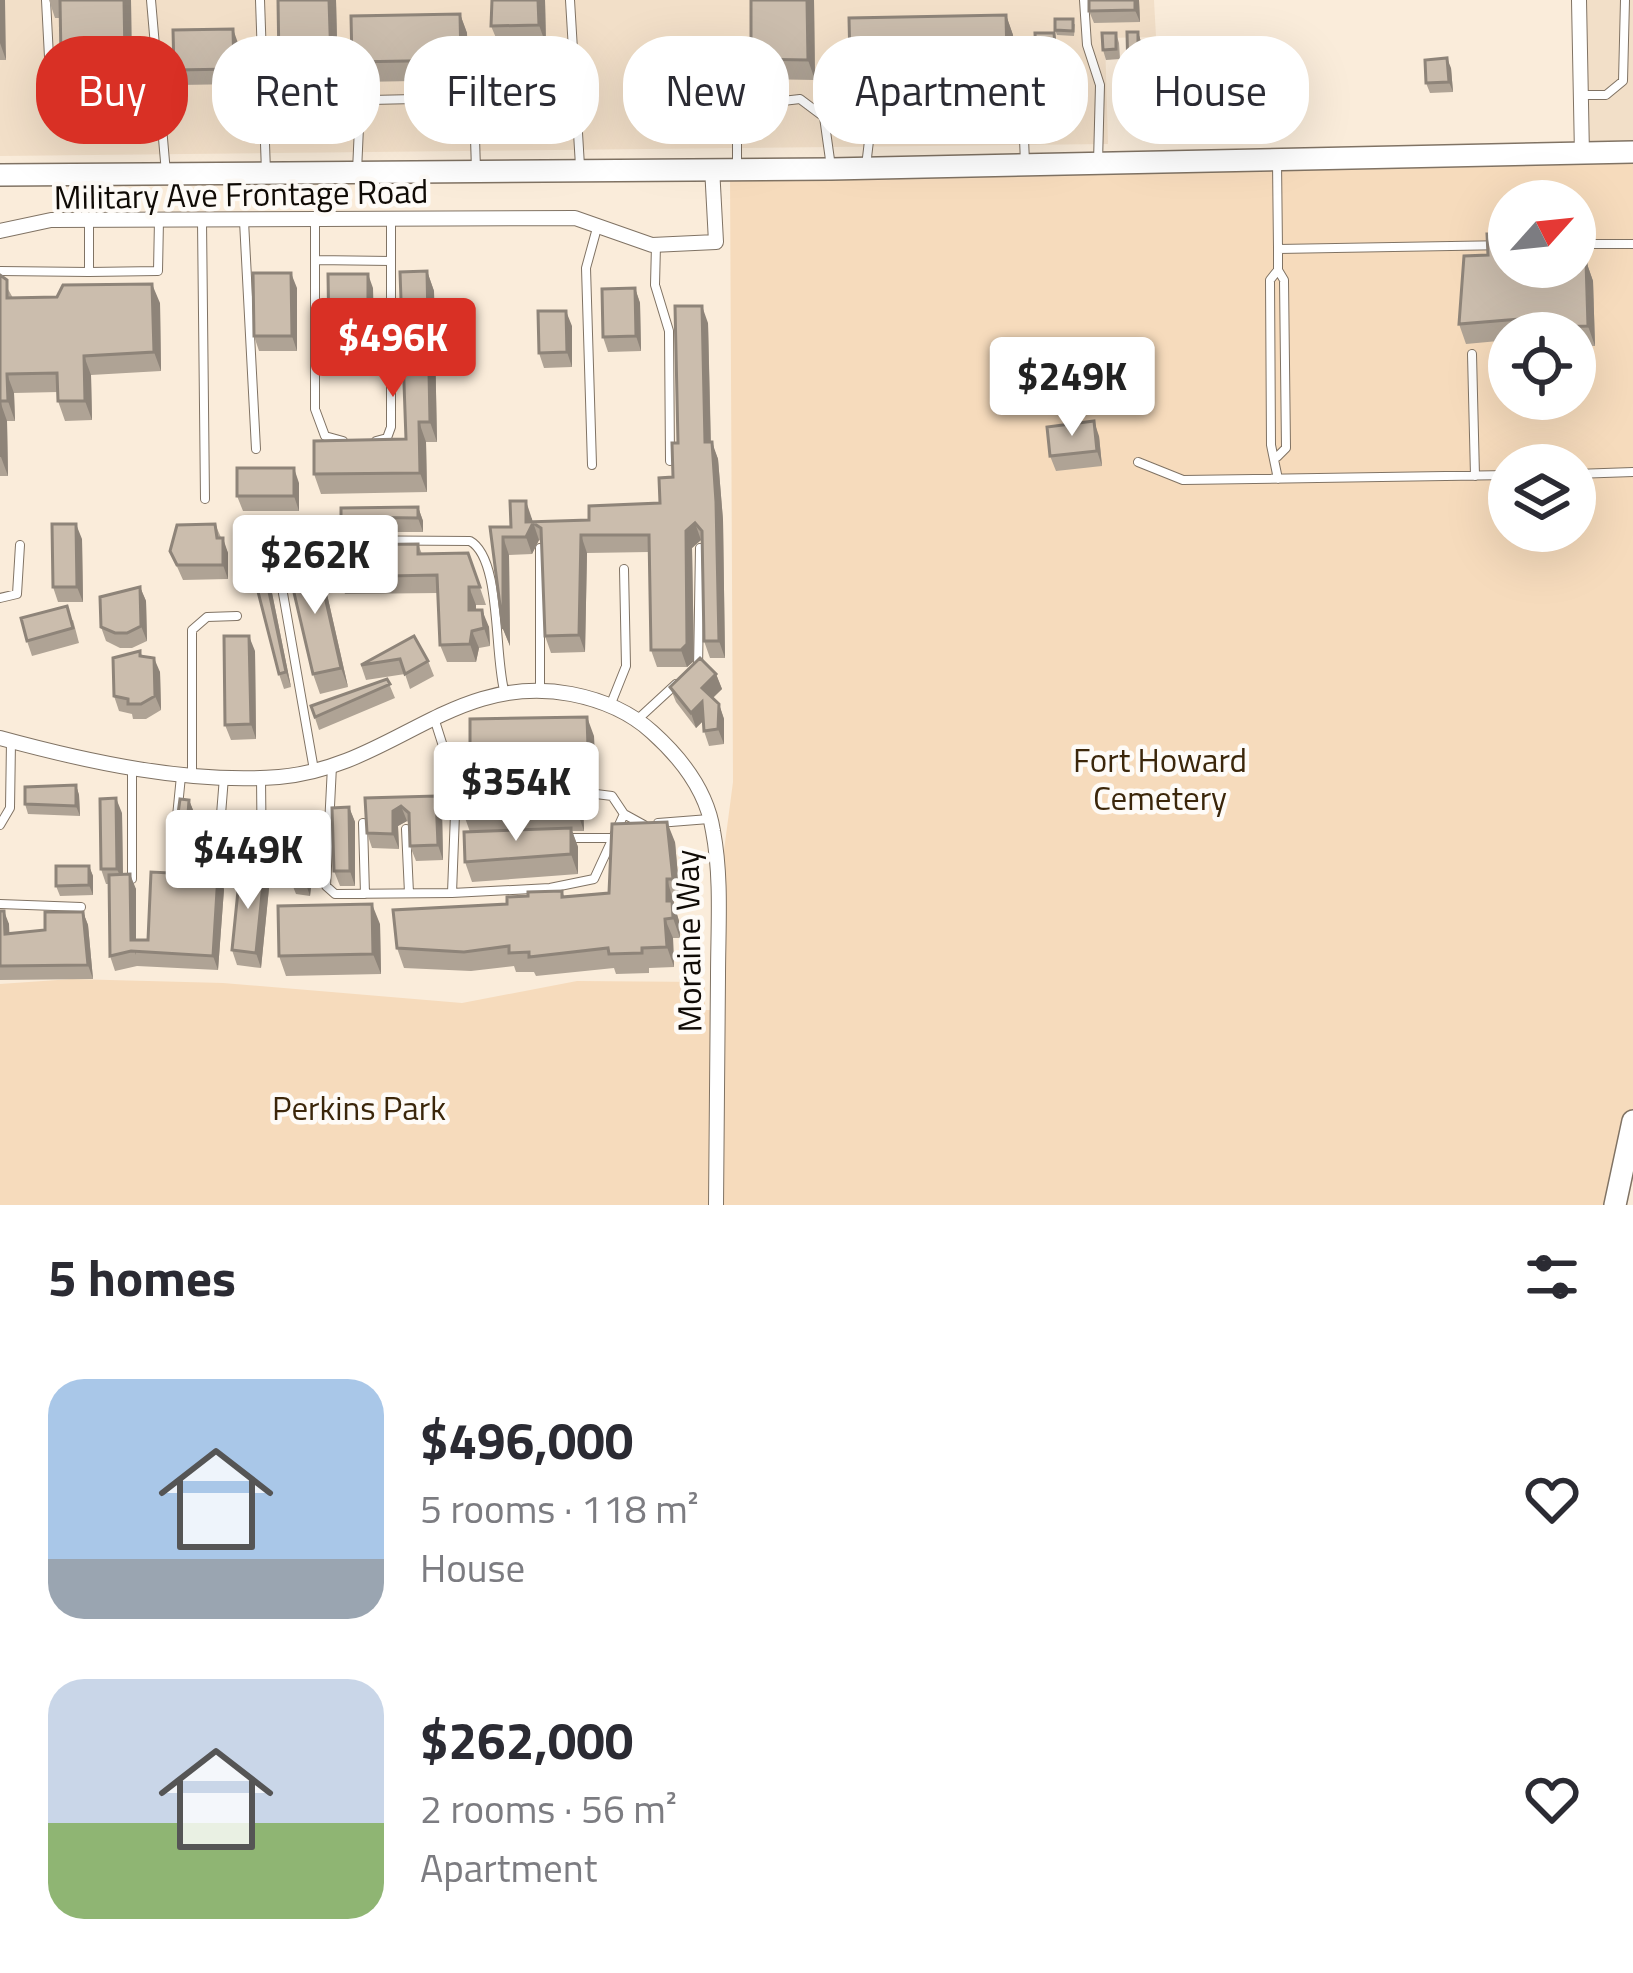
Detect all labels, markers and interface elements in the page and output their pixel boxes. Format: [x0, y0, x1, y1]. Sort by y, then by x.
chip: Buy [36, 36, 188, 144]
chip: Rent [212, 36, 380, 144]
chip: Filters [404, 36, 599, 144]
chip: New [623, 36, 789, 144]
chip: Apartment [813, 36, 1088, 144]
chip: House [1112, 36, 1309, 144]
street label: Military Ave Frontage Road [53, 166, 429, 222]
north arrow [1488, 180, 1596, 288]
map controls [1488, 180, 1596, 552]
pin: $496K [309, 298, 477, 400]
text: $496K [338, 307, 448, 366]
button: locate [1488, 312, 1596, 420]
pin: $249K [988, 337, 1156, 439]
text: $249K [1017, 346, 1127, 405]
button: layers [1488, 444, 1596, 552]
pin: $262K [231, 515, 399, 617]
text: $262K [260, 524, 370, 583]
park label: Fort Howard Cemetery [1073, 735, 1247, 823]
pin: $354K [432, 742, 600, 844]
text: $354K [461, 751, 571, 810]
pin: $449K [164, 810, 332, 912]
text: $449K [193, 819, 303, 878]
street label: Moraine Way [661, 849, 715, 1033]
park label: Perkins Park [272, 1083, 446, 1133]
text: 5 homes [48, 1238, 236, 1316]
icon: filters [1519, 1244, 1585, 1310]
text: $496,000 [420, 1401, 633, 1479]
icon: home [144, 1427, 288, 1571]
icon: heart [1519, 1466, 1585, 1532]
text: 5 rooms · 118 m² [420, 1479, 699, 1538]
text: House [420, 1538, 525, 1597]
text: $262,000 [420, 1701, 633, 1779]
icon: home [144, 1727, 288, 1871]
icon: heart [1519, 1766, 1585, 1832]
text: 2 rooms · 56 m² [420, 1779, 677, 1838]
text: Apartment [420, 1838, 597, 1897]

